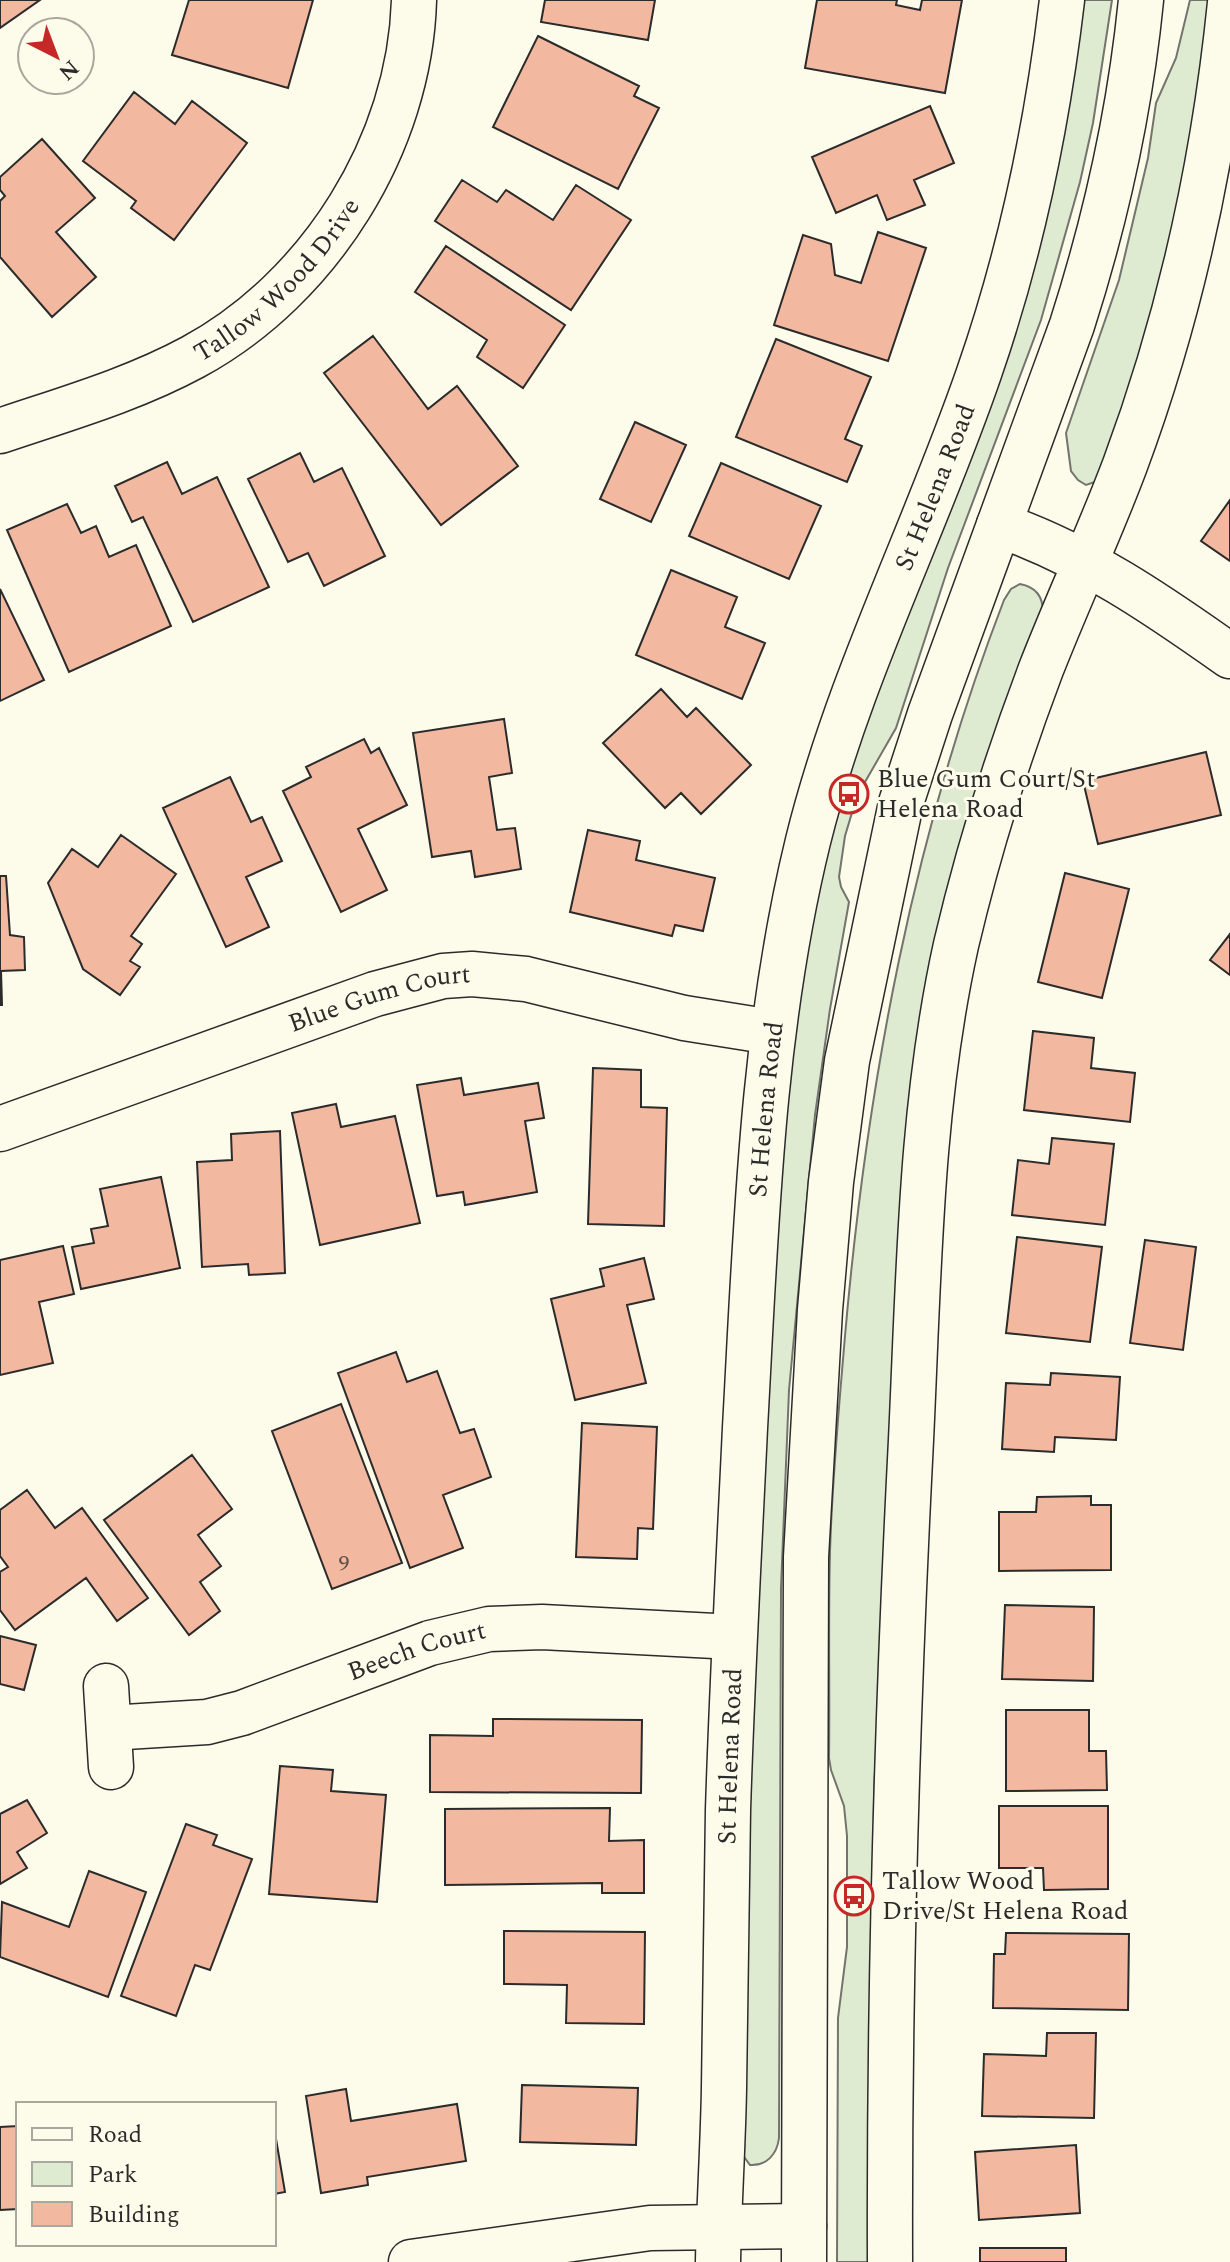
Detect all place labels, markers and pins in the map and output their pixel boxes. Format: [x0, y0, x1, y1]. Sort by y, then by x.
place label: Blue Gum Court/St Helena Road [877, 759, 1095, 829]
bus stop icon: Blue Gum Court/St Helena Road [828, 773, 870, 815]
place label: Tallow Wood Drive/St Helena Road [882, 1861, 1129, 1931]
bus stop icon: Tallow Wood Drive/St Helena Road [833, 1875, 875, 1917]

